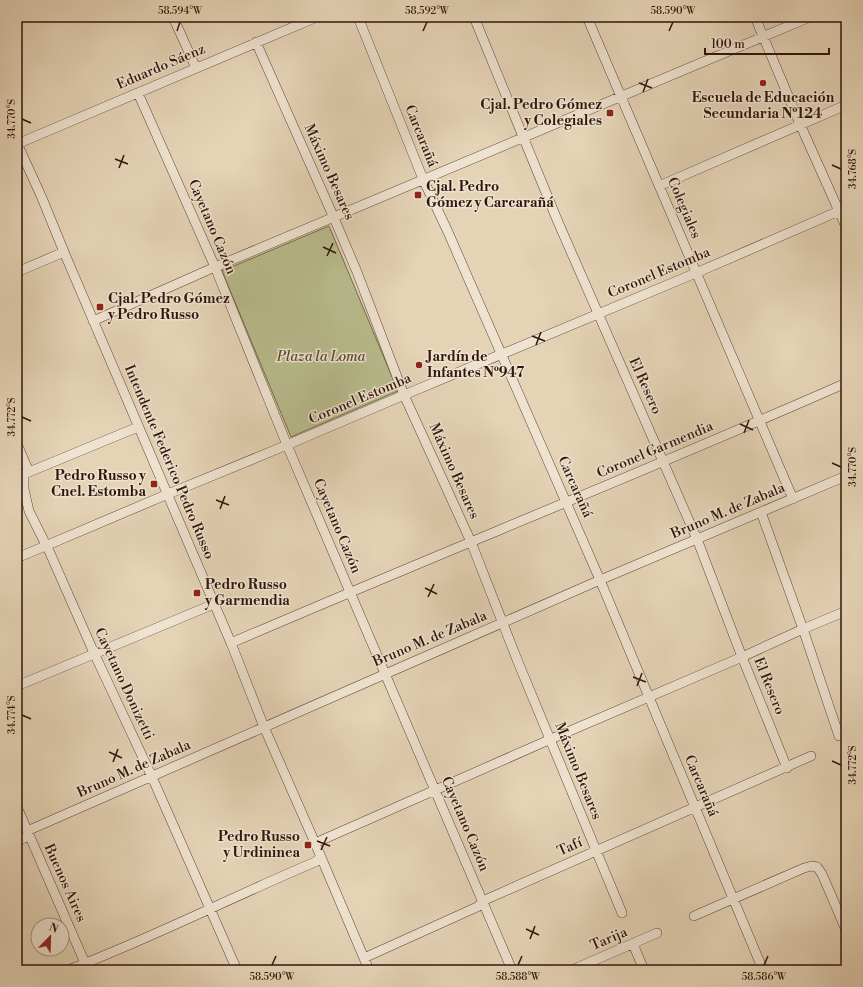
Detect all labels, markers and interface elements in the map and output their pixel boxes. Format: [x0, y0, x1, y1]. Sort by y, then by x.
text: 58.594°W [158, 5, 203, 17]
text: 58.592°W [405, 5, 450, 17]
text: 58.590°W [651, 5, 696, 17]
scale bar [705, 30, 829, 56]
text: 100 m [711, 37, 745, 52]
street label: Eduardo Sáenz [114, 40, 208, 94]
marker: Escuela de Educación Secundaria Nº124 [758, 78, 768, 88]
place label: Escuela de Educación Secundaria Nº124 [692, 89, 835, 123]
place label: Cjal. Pedro Gómez y Colegiales [480, 96, 602, 130]
text: 34.770°S [6, 99, 18, 139]
street label: Carcarañá [400, 102, 442, 170]
marker: Cjal. Pedro Gómez y Colegiales [605, 108, 615, 118]
street label: Máximo Besares [300, 121, 358, 223]
text: 34.768°S [847, 149, 859, 189]
street label: Colegiales [663, 175, 705, 241]
street label: Cayetano Cazón [184, 177, 240, 278]
place label: Cjal. Pedro Gómez y Carcarañá [426, 178, 554, 212]
marker: Cjal. Pedro Gómez y Carcarañá [413, 190, 423, 200]
street label: Coronel Estomba [605, 243, 714, 303]
place label: Cjal. Pedro Gómez y Pedro Russo [107, 290, 230, 324]
marker: Cjal. Pedro Gómez y Pedro Russo [95, 302, 105, 312]
park label: Plaza la Loma [276, 348, 366, 366]
place label: Jardín de Infantes Nº947 [425, 348, 525, 382]
street label: El Resero [625, 355, 666, 417]
marker: Jardín de Infantes Nº947 [414, 360, 424, 370]
street label: Intendente Federico Pedro Russo [120, 362, 218, 562]
street label: Coronel Estomba [306, 369, 415, 429]
text: 34.772°S [6, 397, 18, 436]
street label: Coronel Garmendia [594, 417, 717, 483]
street label: Máximo Besares [425, 420, 483, 522]
text: 34.770°S [847, 447, 859, 487]
street label: Carcarañá [554, 454, 597, 521]
place label: Pedro Russo y Cnel. Estomba [51, 467, 147, 501]
street label: Cayetano Cazón [309, 476, 365, 577]
street label: Bruno M. de Zabala [667, 478, 789, 544]
marker: Pedro Russo y Cnel. Estomba [149, 479, 159, 489]
place label: Pedro Russo y Garmendia [204, 576, 290, 610]
marker: Pedro Russo y Garmendia [192, 588, 202, 598]
street label: Bruno M. de Zabala [369, 606, 491, 672]
street label: Cayetano Donizetti [90, 625, 158, 743]
street label: El Resero [749, 655, 789, 717]
text: 34.774°S [6, 695, 18, 734]
street label: Máximo Besares [550, 720, 606, 822]
street label: Bruno M. de Zabala [74, 736, 194, 802]
text: 34.772°S [847, 745, 859, 784]
street label: Carcarañá [680, 752, 722, 820]
street label: Cayetano Cazón [437, 774, 493, 875]
place label: Pedro Russo y Urdininea [218, 828, 300, 862]
street label: Tafí [554, 833, 587, 861]
street label: Buenos Aires [39, 840, 90, 925]
marker: Pedro Russo y Urdininea [303, 840, 313, 850]
north arrow [30, 917, 70, 957]
text: N [47, 921, 61, 937]
street label: Tarija [588, 923, 631, 955]
text: 58.590°W [250, 971, 295, 983]
text: 58.588°W [496, 971, 541, 983]
text: 58.586°W [742, 971, 787, 983]

